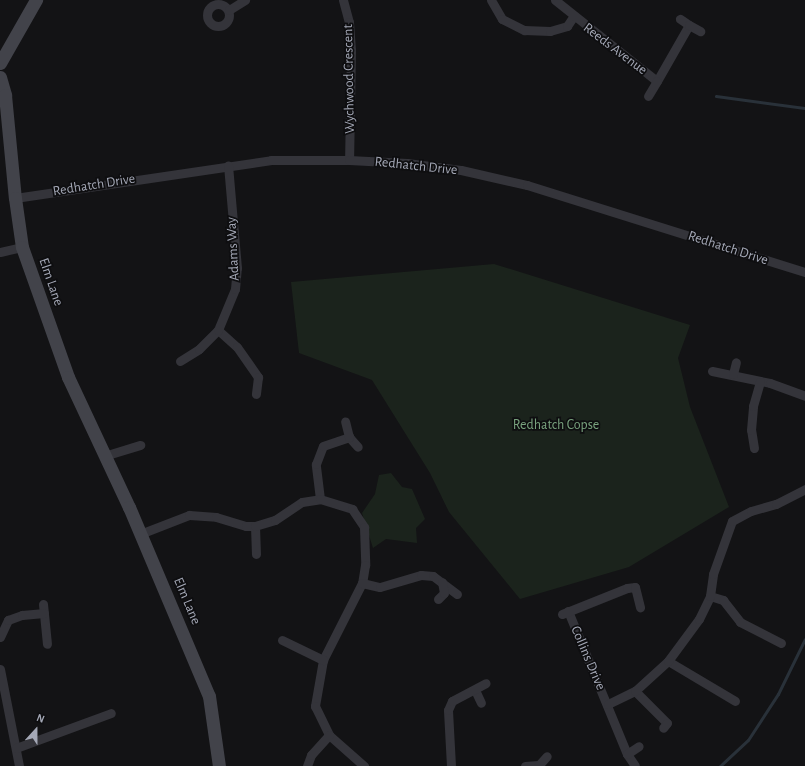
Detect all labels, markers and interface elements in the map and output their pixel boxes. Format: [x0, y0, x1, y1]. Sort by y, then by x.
street label: Reeds Avenue [580, 20, 650, 78]
street label: Wychwood Crescent [340, 24, 358, 134]
street label: Redhatch Drive [374, 153, 458, 179]
street label: Redhatch Drive [52, 170, 136, 200]
street label: Adams Way [223, 217, 243, 281]
street label: Redhatch Drive [686, 227, 770, 269]
street label: Elm Lane [35, 256, 67, 308]
park label: Redhatch Copse [513, 417, 599, 433]
street label: Elm Lane [170, 575, 204, 627]
street label: Collins Drive [567, 623, 609, 693]
north arrow [16, 710, 56, 750]
text: N [35, 712, 46, 725]

